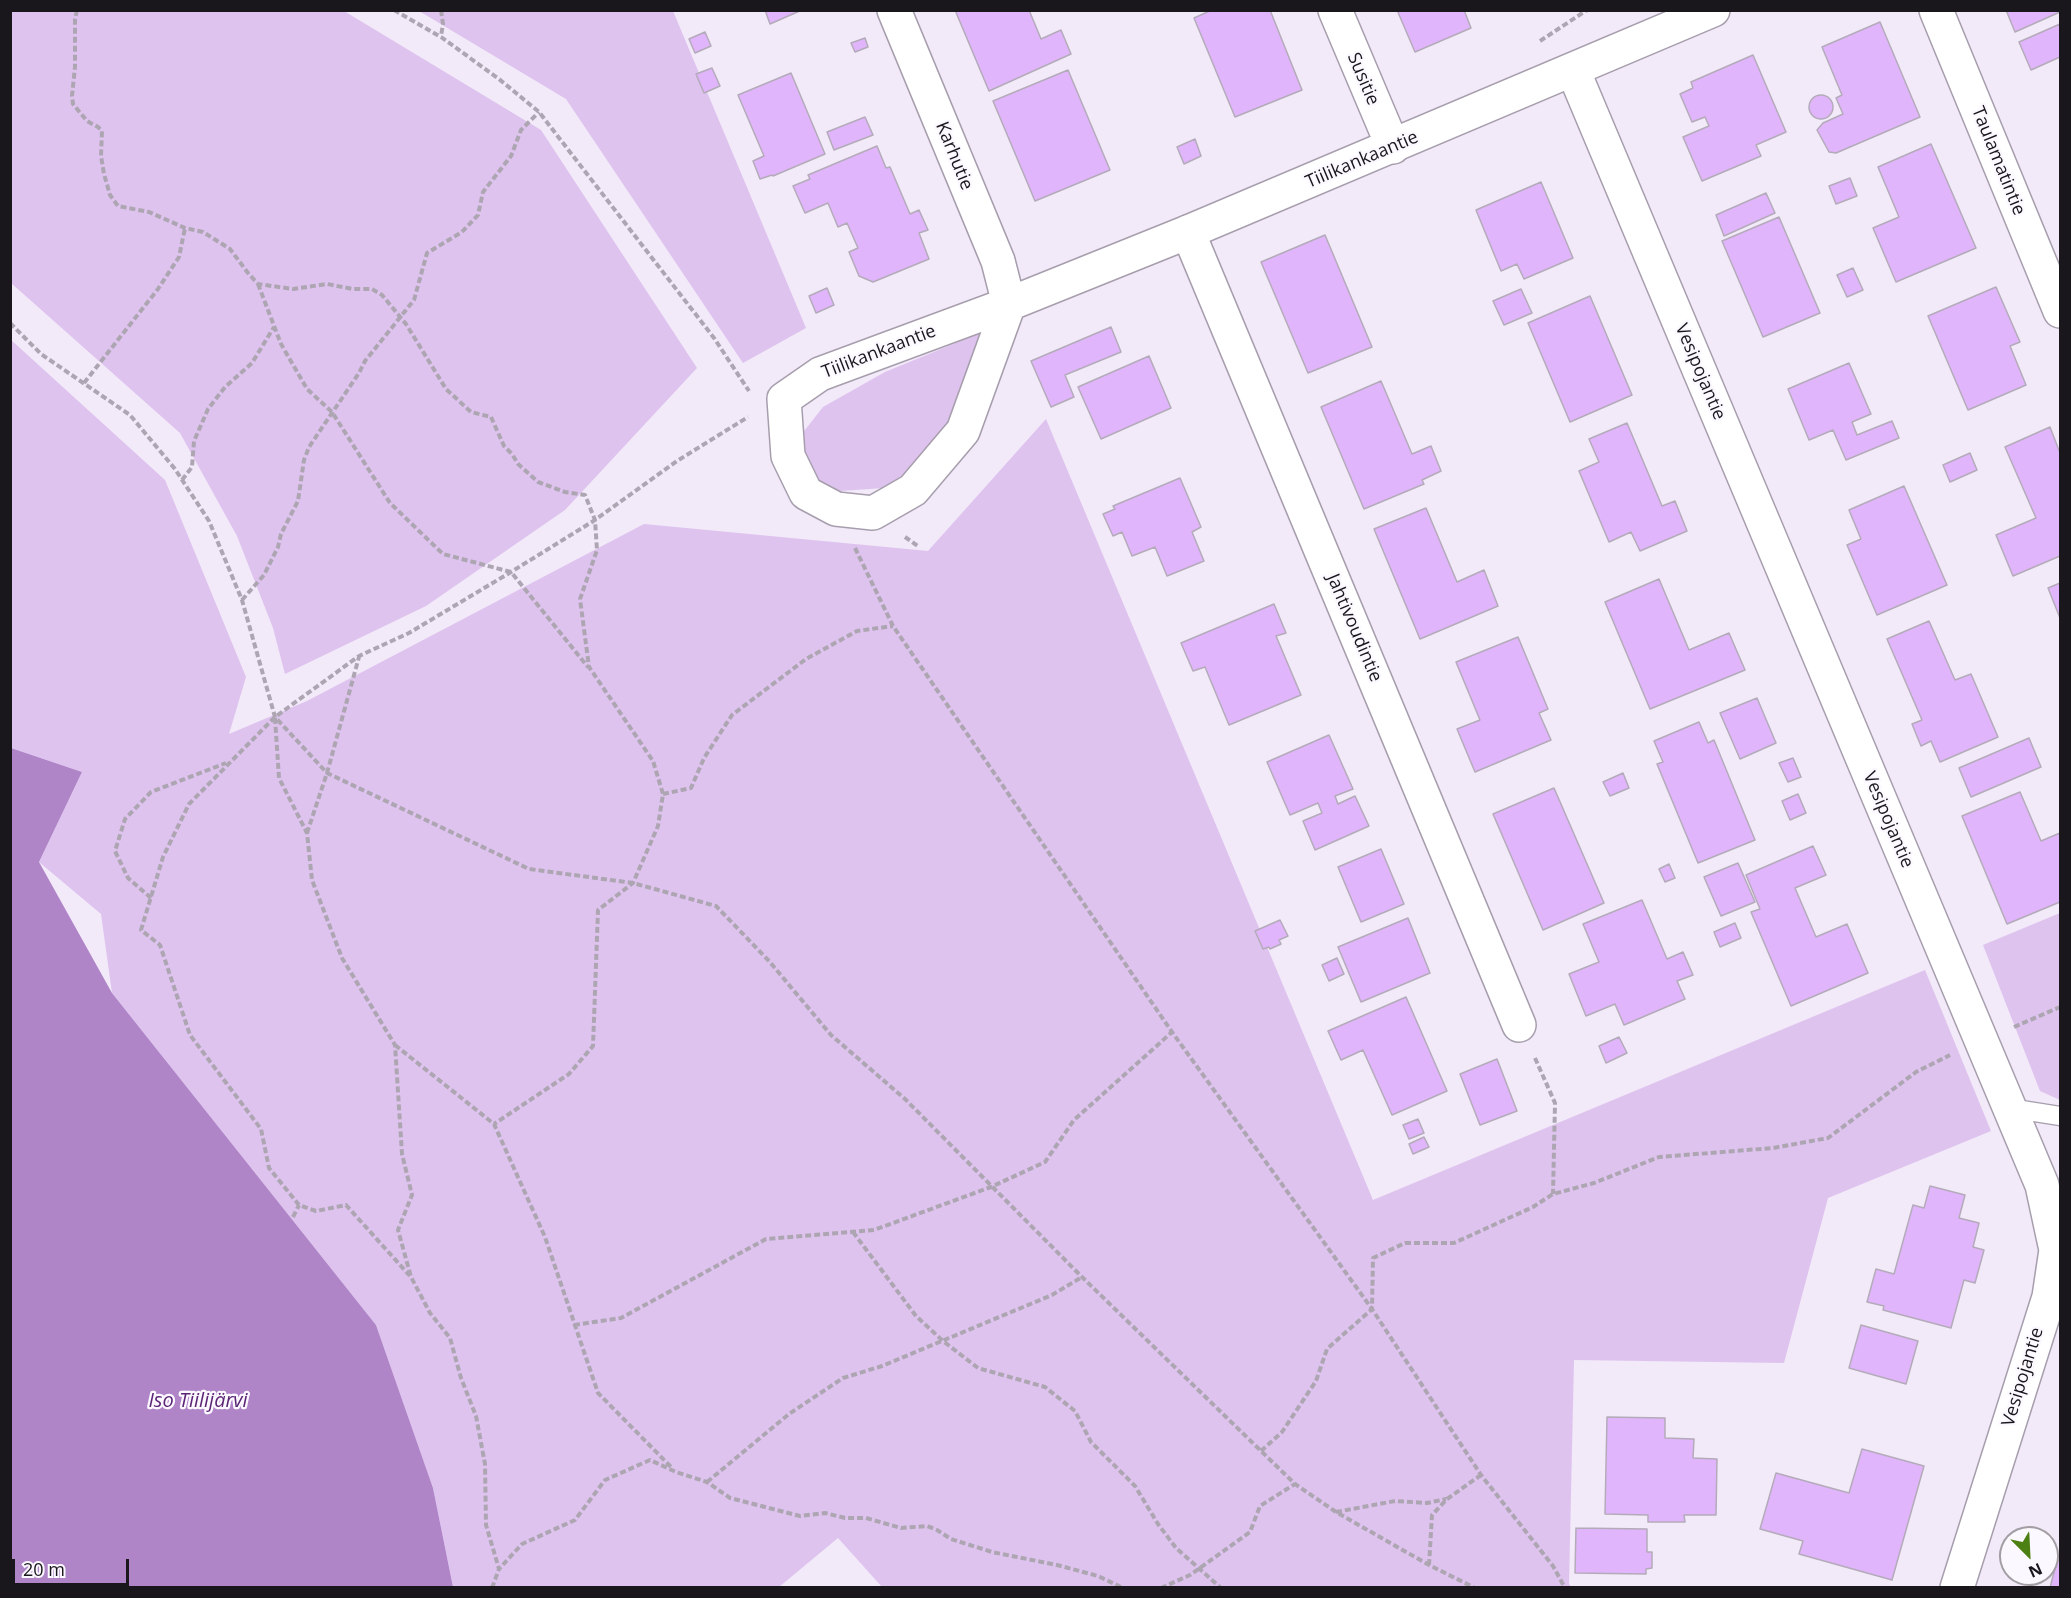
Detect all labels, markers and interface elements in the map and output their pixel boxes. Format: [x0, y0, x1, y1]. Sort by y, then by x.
street label: Susitie [1342, 49, 1384, 109]
street label: Taulamatintie [1966, 104, 2030, 218]
street label: Karhutie [931, 119, 977, 193]
street label: Tiilikankaantie [1302, 127, 1422, 193]
street label: Tiilikankaantie [819, 320, 939, 384]
street label: Vesipojantie [1670, 321, 1730, 423]
street label: Jahtivoudintie [1322, 571, 1386, 685]
street label: Vesipojantie [1858, 769, 1918, 871]
street label: Vesipojantie [1998, 1325, 2048, 1429]
water label: Iso Tiilijärvi [148, 1389, 248, 1413]
north arrow [1999, 1526, 2059, 1586]
scale bar [15, 1547, 132, 1585]
text: 20 m [23, 1557, 65, 1581]
text: N [2025, 1558, 2046, 1583]

